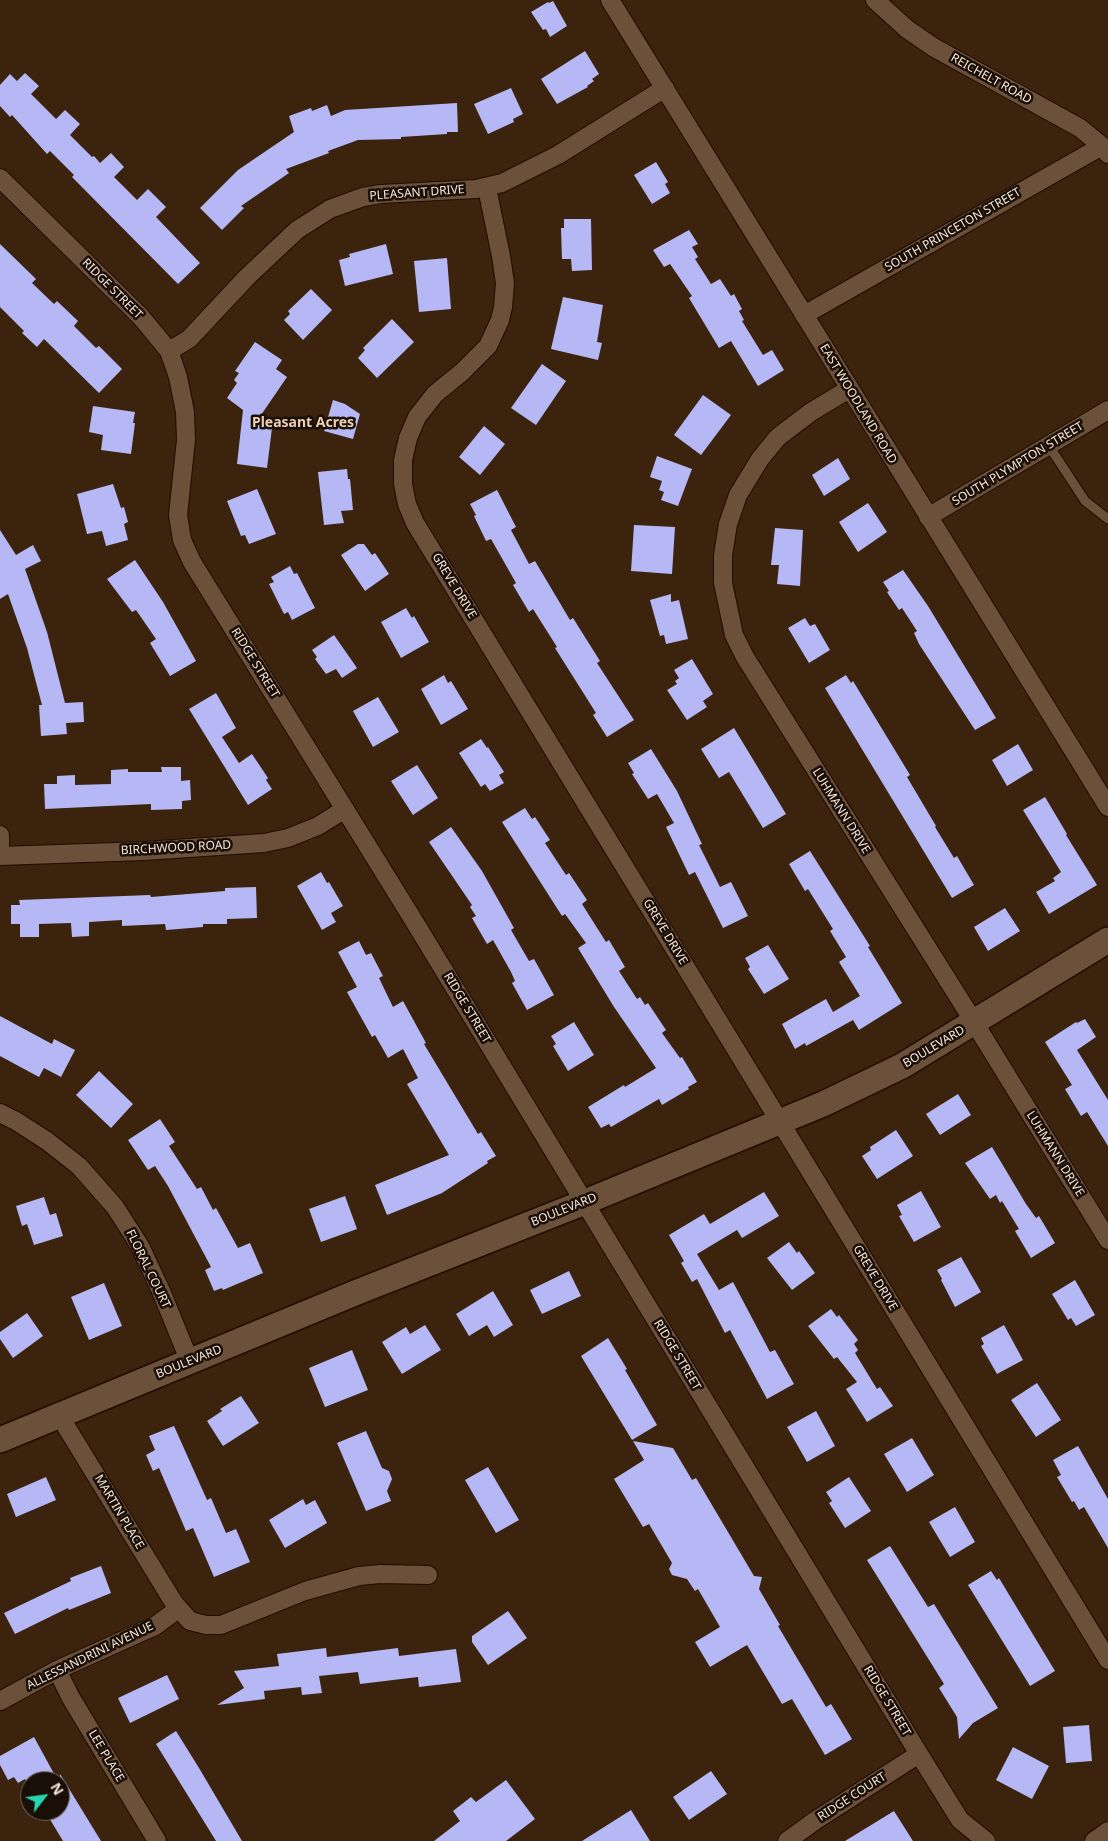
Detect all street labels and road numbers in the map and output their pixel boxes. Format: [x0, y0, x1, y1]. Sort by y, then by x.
street label: REICHELT ROAD [948, 51, 1034, 107]
street label: PLEASANT DRIVE [369, 182, 465, 204]
street label: SOUTH PRINCETON STREET [883, 185, 1023, 275]
street label: RIDGE STREET [79, 256, 145, 322]
street label: EAST WOODLAND ROAD [816, 341, 900, 467]
street label: SOUTH PLYMPTON STREET [950, 419, 1086, 509]
street label: GREVE DRIVE [429, 551, 479, 621]
street label: RIDGE STREET [228, 625, 282, 701]
street label: LUHMANN DRIVE [809, 766, 873, 856]
street label: BIRCHWOOD ROAD [120, 838, 232, 858]
street label: GREVE DRIVE [640, 897, 690, 967]
street label: RIDGE STREET [440, 970, 494, 1046]
street label: BOULEVARD [900, 1023, 968, 1071]
street label: LUHMANN DRIVE [1023, 1109, 1087, 1199]
street label: BOULEVARD [529, 1190, 599, 1230]
street label: FLORAL COURT [123, 1227, 173, 1311]
street label: GREVE DRIVE [850, 1243, 900, 1313]
street label: RIDGE STREET [650, 1317, 704, 1393]
street label: BOULEVARD [154, 1342, 224, 1382]
street label: MARTIN PLACE [91, 1472, 147, 1552]
street label: ALLESSANDRINI AVENUE [24, 1619, 156, 1693]
street label: RIDGE STREET [860, 1663, 914, 1739]
street label: LEE PLACE [85, 1727, 127, 1785]
street label: RIDGE COURT [815, 1770, 889, 1824]

